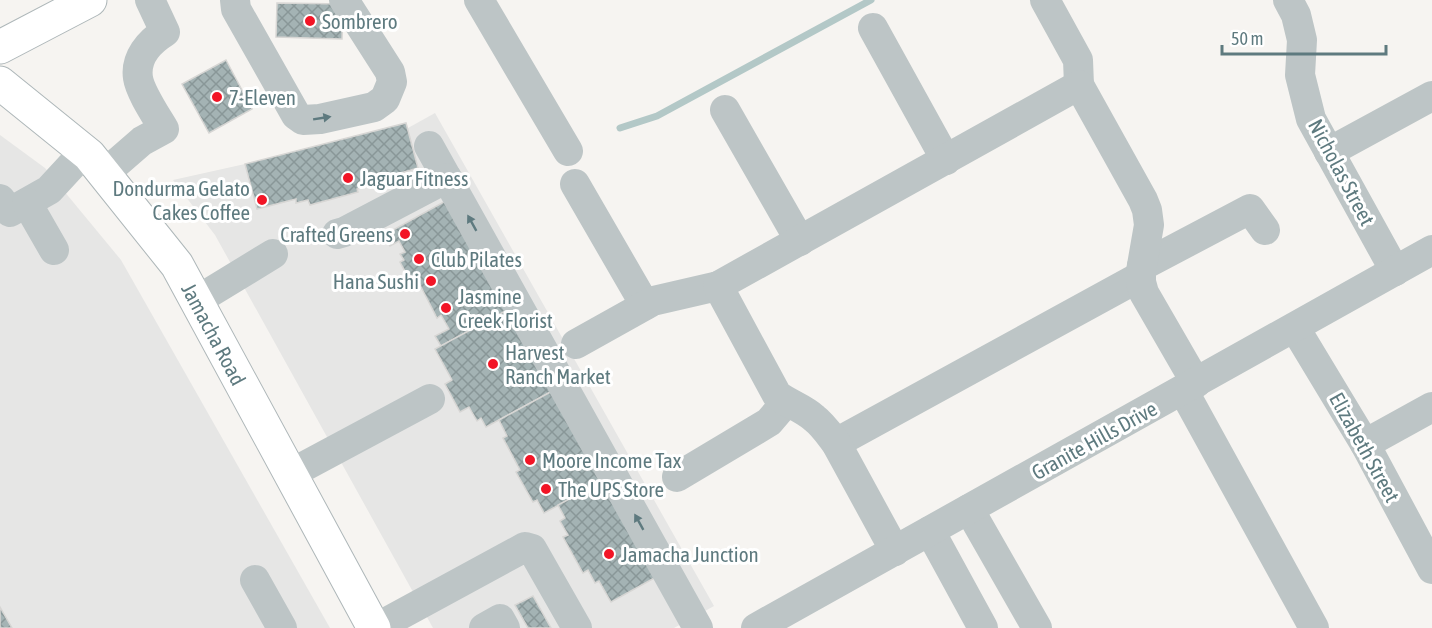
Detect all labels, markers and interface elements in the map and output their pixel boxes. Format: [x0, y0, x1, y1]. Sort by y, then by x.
place label: Sombrero [322, 9, 398, 33]
marker: Sombrero [303, 14, 317, 28]
scale bar [1222, 18, 1386, 56]
text: 50 m [1231, 28, 1263, 49]
place label: 7-Eleven [229, 85, 296, 109]
marker: 7-Eleven [210, 90, 224, 104]
one-way arrow [313, 113, 332, 122]
street label: Nicholas Street [1304, 115, 1380, 229]
place label: Jaguar Fitness [360, 166, 468, 190]
marker: Jaguar Fitness [341, 171, 355, 185]
place label: Dondurma Gelato Cakes Coffee [112, 176, 250, 224]
marker: Dondurma Gelato Cakes Coffee [255, 193, 269, 207]
one-way arrow [467, 215, 477, 232]
place label: Crafted Greens [280, 222, 393, 246]
marker: Crafted Greens [398, 227, 412, 241]
place label: Club Pilates [431, 247, 522, 271]
marker: Club Pilates [412, 252, 426, 266]
place label: Hana Sushi [333, 269, 419, 293]
marker: Hana Sushi [424, 274, 438, 288]
street label: Jamacha Road [177, 279, 251, 389]
place label: Jasmine Creek Florist [458, 284, 553, 332]
marker: Jasmine Creek Florist [439, 301, 453, 315]
place label: Harvest Ranch Market [505, 340, 611, 388]
marker: Harvest Ranch Market [486, 357, 500, 371]
street label: Elizabeth Street [1325, 388, 1405, 506]
street label: Granite Hills Drive [1027, 396, 1161, 484]
place label: Moore Income Tax [542, 448, 682, 472]
marker: Moore Income Tax [523, 453, 537, 467]
place label: The UPS Store [558, 477, 664, 501]
marker: The UPS Store [539, 482, 553, 496]
one-way arrow [634, 513, 644, 530]
place label: Jamacha Junction [621, 542, 759, 566]
marker: Jamacha Junction [602, 547, 616, 561]

